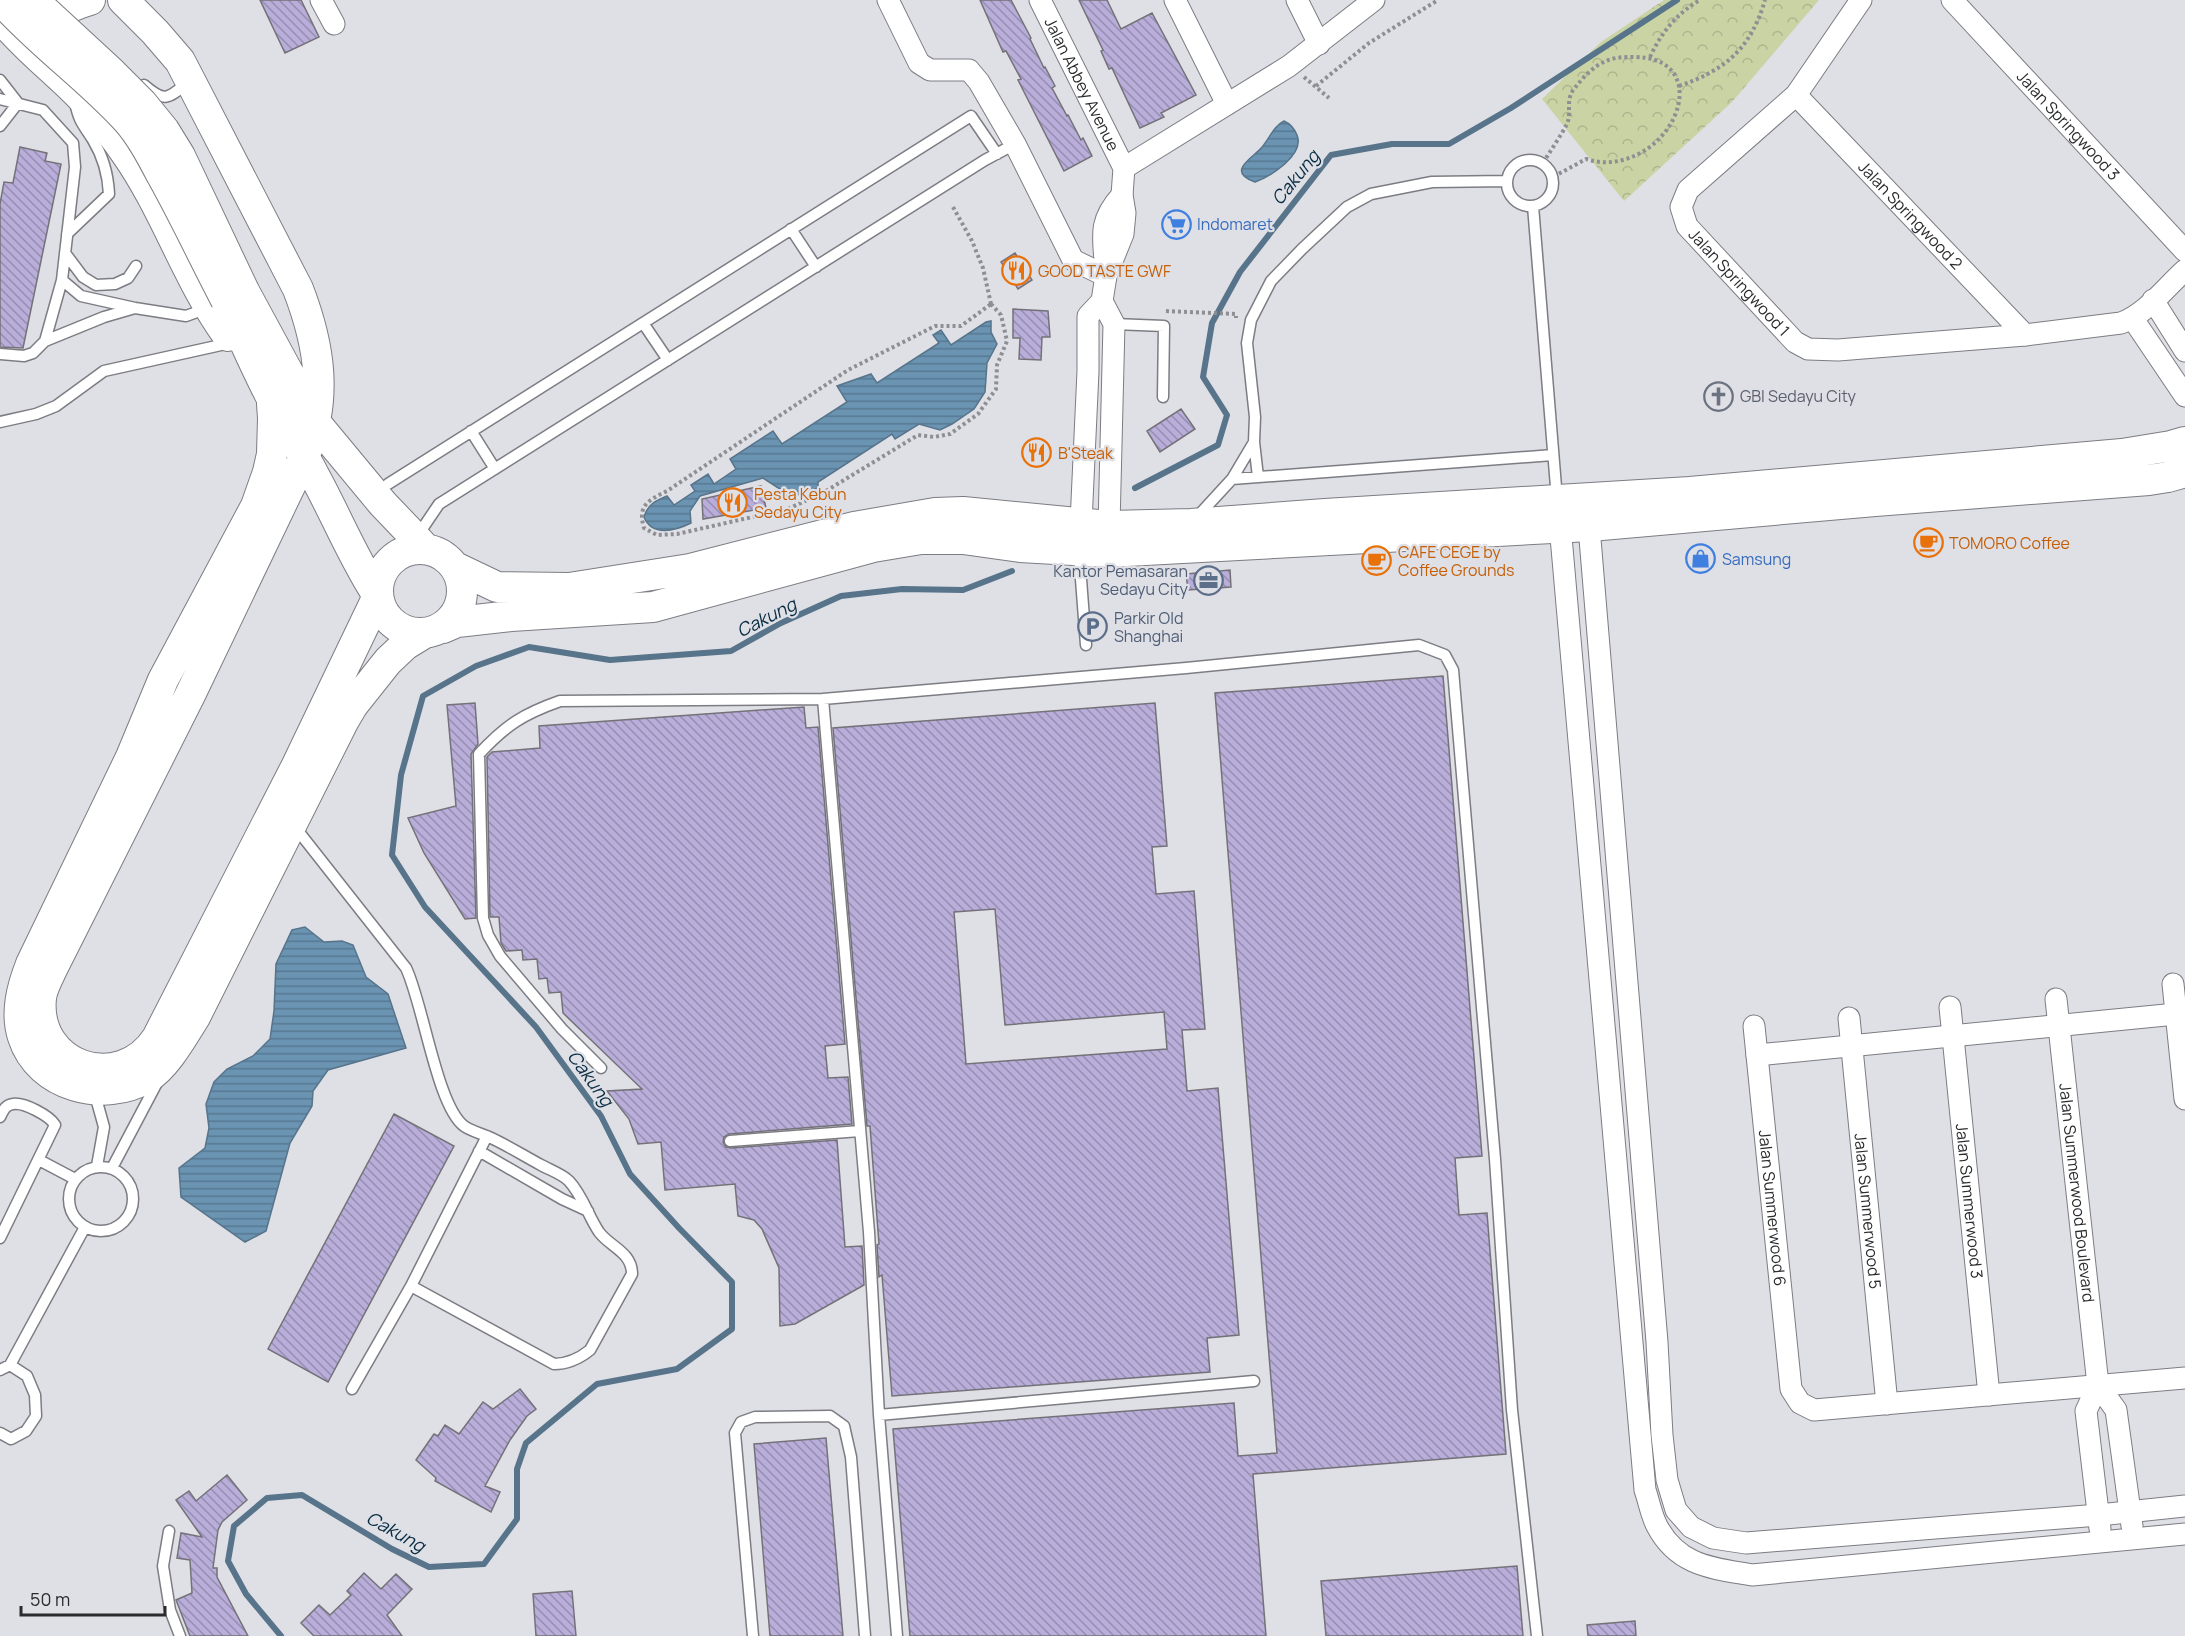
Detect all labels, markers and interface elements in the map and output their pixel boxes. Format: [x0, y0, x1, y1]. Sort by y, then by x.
street label: Jalan Abbey Avenue [1039, 14, 1125, 154]
street label: Jalan Springwood 3 [2012, 66, 2125, 185]
water label: Cakung [1266, 144, 1325, 209]
street label: Jalan Springwood 2 [1854, 156, 1968, 274]
supermarket icon: Indomaret [1160, 208, 1192, 240]
place label: Indomaret [1197, 213, 1273, 235]
street label: Jalan Springwood 1 [1684, 224, 1795, 341]
restaurant icon: GOOD TASTE GWF [1001, 255, 1033, 287]
place label: GOOD TASTE GWF [1038, 260, 1171, 282]
church icon: GBI Sedayu City [1703, 380, 1735, 412]
place label: GBI Sedayu City [1740, 385, 1857, 407]
restaurant icon: B'Steak [1021, 437, 1053, 469]
place label: B'Steak [1058, 442, 1114, 464]
place label: Pesta Kebun Sedayu City [754, 483, 847, 523]
restaurant icon: Pesta Kebun Sedayu City [717, 487, 749, 519]
cafe icon: TOMORO Coffee [1912, 527, 1944, 559]
place label: TOMORO Coffee [1949, 532, 2070, 554]
place label: CAFE CEGE by Coffee Grounds [1398, 541, 1514, 581]
shop icon: Samsung [1685, 543, 1717, 575]
cafe icon: CAFE CEGE by Coffee Grounds [1361, 545, 1393, 577]
place label: Samsung [1722, 548, 1791, 570]
place label: Kantor Pemasaran Sedayu City [1053, 560, 1189, 600]
office icon: Kantor Pemasaran Sedayu City [1193, 564, 1225, 596]
water label: Cakung [732, 591, 801, 642]
place label: Parkir Old Shanghai [1114, 607, 1183, 647]
parking icon: Parkir Old Shanghai [1077, 611, 1109, 643]
water label: Cakung [563, 1045, 620, 1112]
street label: Jalan Summerwood Boulevard [2054, 1082, 2100, 1303]
street label: Jalan Summerwood 3 [1951, 1122, 1988, 1280]
street label: Jalan Summerwood 6 [1754, 1129, 1791, 1287]
street label: Jalan Summerwood 5 [1849, 1132, 1887, 1290]
water label: Cakung [362, 1505, 431, 1558]
scale bar [21, 1579, 165, 1617]
text: 50 m [30, 1587, 70, 1611]

